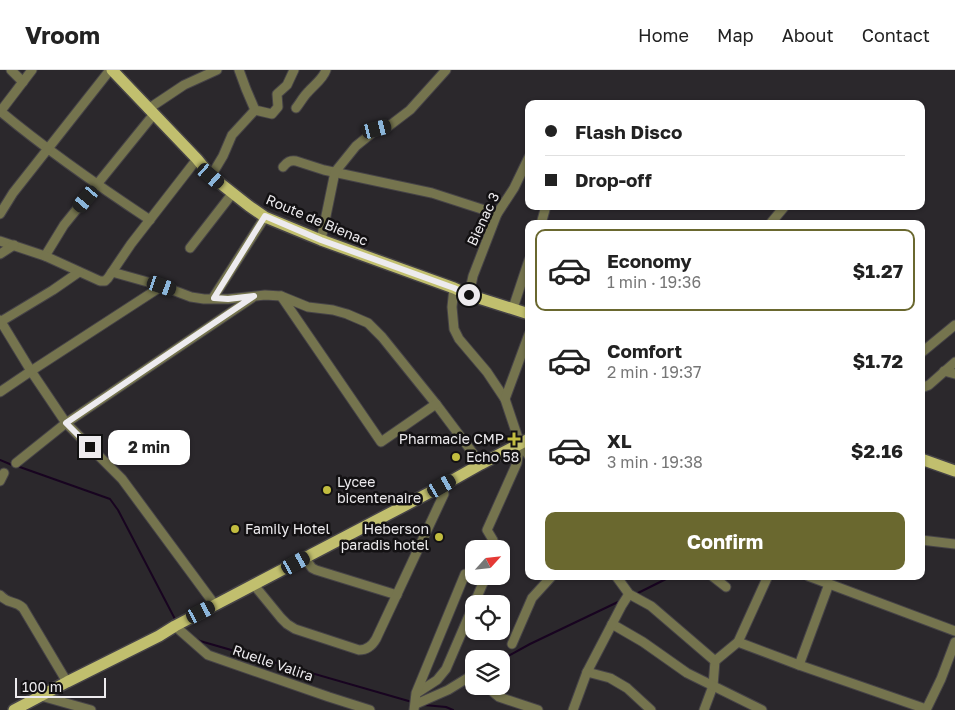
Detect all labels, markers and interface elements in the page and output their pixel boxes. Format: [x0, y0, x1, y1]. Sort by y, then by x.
text: Vroom [25, 20, 100, 49]
text: Home [638, 24, 689, 46]
text: Map [717, 24, 754, 46]
text: About [782, 24, 834, 46]
text: Contact [862, 24, 930, 46]
car [360, 118, 393, 140]
text: Flash Disco [575, 120, 682, 143]
car [194, 160, 227, 192]
text: Drop-off [575, 168, 652, 191]
car [70, 183, 101, 215]
street label: Bienac 3 [463, 189, 502, 248]
street label: Route de Bienac [264, 190, 371, 249]
icon: car [547, 248, 592, 293]
text: Economy [607, 249, 692, 272]
text: $1.27 [852, 259, 903, 282]
text: 1 min · 19:36 [607, 272, 701, 292]
car [145, 274, 178, 298]
route start [458, 284, 480, 306]
icon: car [547, 338, 592, 383]
text: Comfort [607, 339, 682, 362]
text: $1.72 [852, 349, 903, 372]
text: 2 min · 19:37 [607, 362, 701, 382]
icon: car [547, 428, 592, 473]
text: XL [607, 429, 632, 452]
callout: 2 min [108, 430, 190, 464]
place label: Pharmacie CMP [399, 430, 504, 447]
marker: Pharmacie CMP [508, 433, 520, 445]
route end [79, 436, 101, 458]
text: 2 min [128, 437, 170, 457]
text: $2.16 [851, 439, 903, 462]
place label: Echo 58 [466, 448, 519, 465]
marker: Echo 58 [450, 451, 462, 463]
text: 3 min · 19:38 [607, 452, 703, 472]
car [425, 472, 458, 500]
place label: Lycee bicentenaire [337, 473, 421, 506]
marker: Lycee bicentenaire [321, 484, 333, 496]
button: Confirm [545, 512, 905, 570]
place label: Family Hotel [245, 520, 330, 537]
place label: Heberson paradis hotel [341, 520, 429, 553]
marker: Family Hotel [229, 523, 241, 535]
marker: Heberson paradis hotel [433, 531, 445, 543]
north arrow [465, 540, 510, 585]
map controls [465, 540, 510, 695]
car [279, 549, 312, 577]
button: locate [465, 595, 510, 640]
car [184, 599, 217, 625]
street label: Ruelle Valira [231, 641, 316, 684]
button: layers [465, 650, 510, 695]
scale bar [15, 675, 106, 698]
text: 100 m [22, 678, 62, 695]

